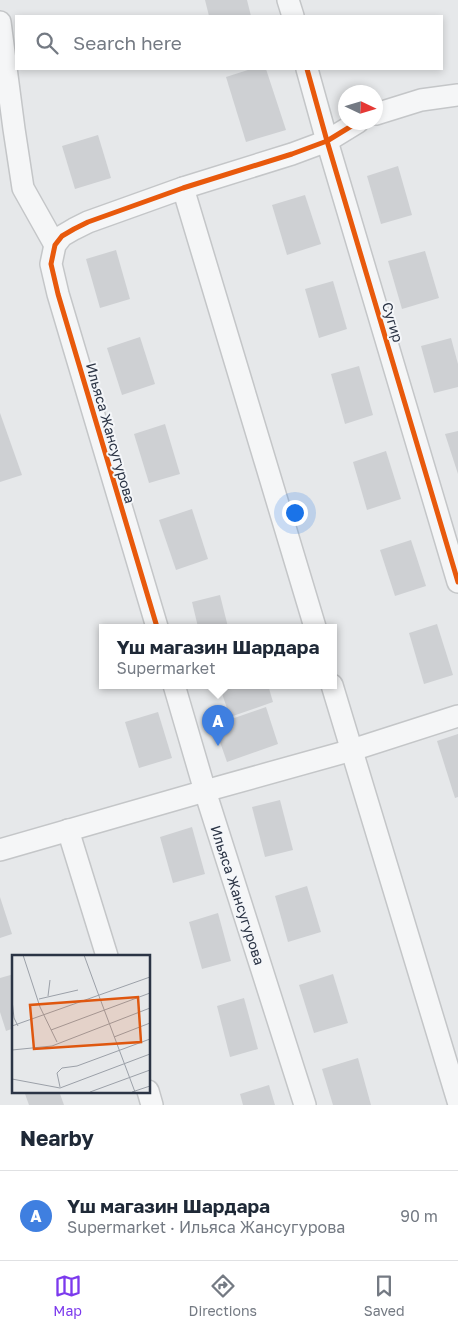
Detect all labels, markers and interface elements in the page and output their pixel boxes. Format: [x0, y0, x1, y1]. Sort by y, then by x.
search box [15, 15, 443, 70]
icon: search [33, 29, 61, 57]
text: Search here [73, 31, 182, 54]
north arrow [338, 85, 383, 130]
street label: Сугир [379, 300, 407, 344]
street label: Ильяса Жансугурова [83, 361, 139, 505]
your location [282, 500, 308, 526]
popup [99, 624, 337, 689]
text: Үш магазин Шардара [116, 635, 320, 658]
text: Supermarket [116, 658, 216, 678]
pin: A [202, 705, 234, 746]
street label: Ильяса Жансугурова [207, 823, 269, 967]
inset map [12, 955, 150, 1092]
text: Nearby [20, 1125, 94, 1151]
text: Үш магазин Шардара [67, 1194, 270, 1217]
text: A [30, 1206, 42, 1226]
text: 90 m [400, 1206, 438, 1226]
text: Supermarket · Ильяса Жансугурова [67, 1217, 345, 1237]
tab: Map [53, 1272, 82, 1319]
tab: Directions [189, 1272, 257, 1319]
tab: Saved [364, 1272, 405, 1319]

